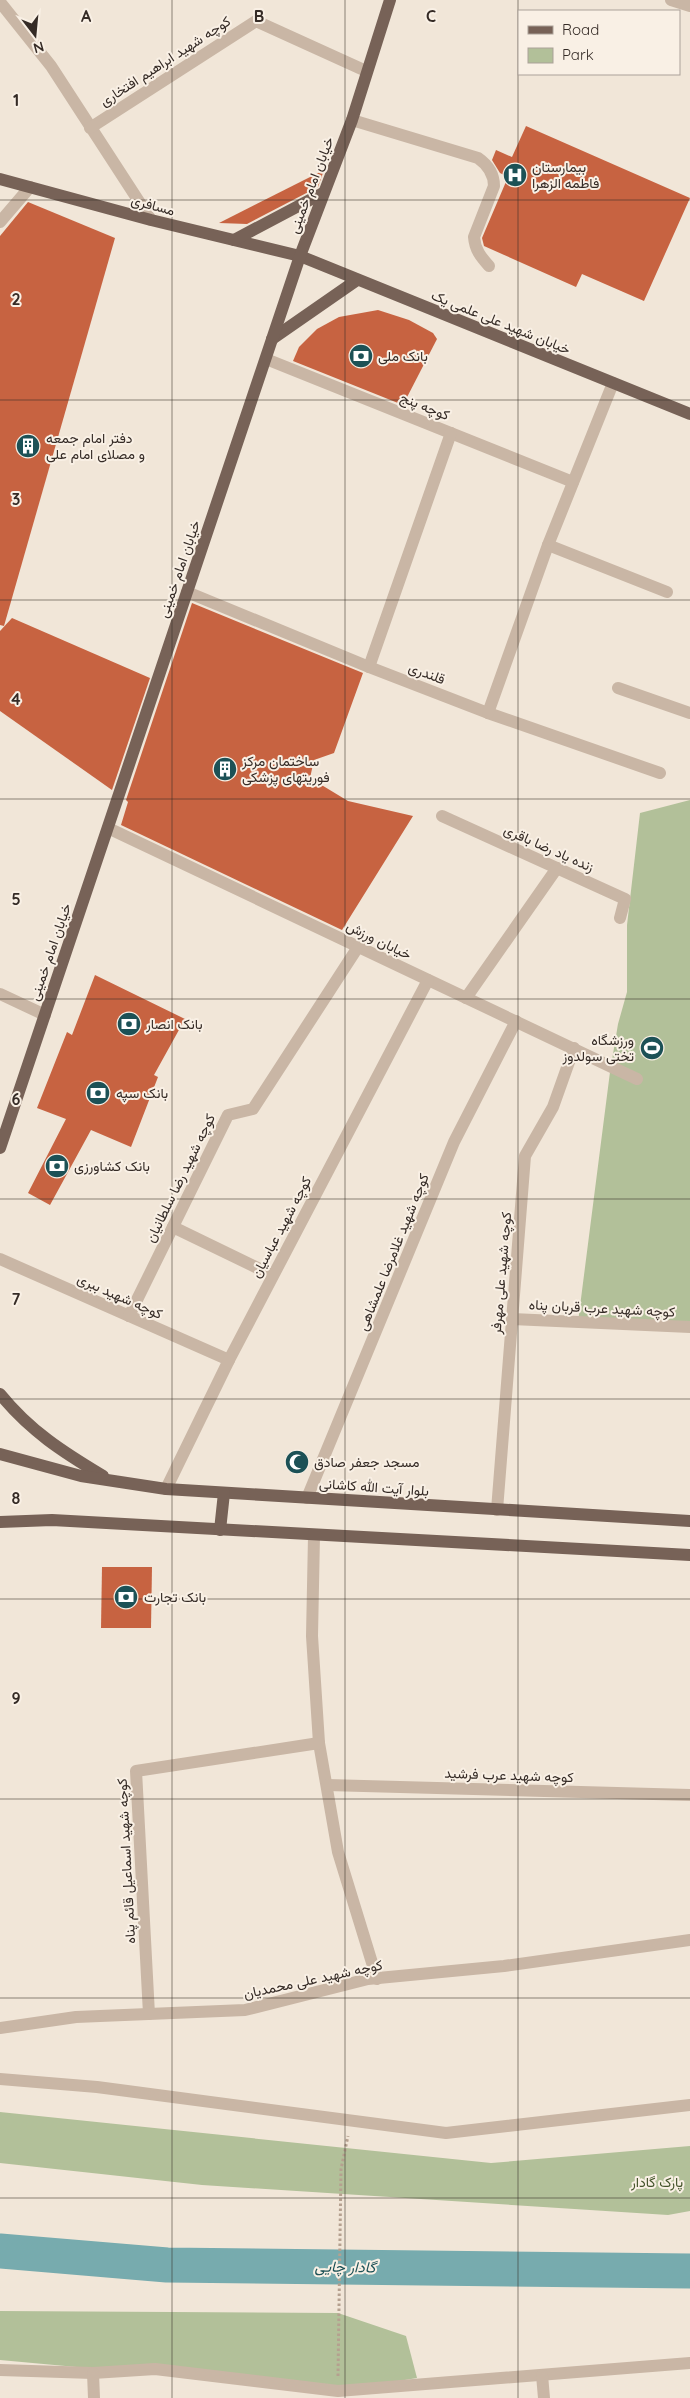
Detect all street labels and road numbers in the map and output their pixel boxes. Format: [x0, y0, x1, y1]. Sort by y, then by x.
street label: کوچه شهید ابراهیم افتخاری [96, 12, 234, 111]
street label: خیابان امام خمینی [284, 134, 338, 236]
street label: مسافری [129, 191, 177, 219]
street label: خیابان شهید علی علمی یک [429, 286, 573, 358]
street label: کوچه پنج [397, 388, 452, 426]
street label: خیابان امام خمینی [154, 518, 204, 620]
street label: قلندری [406, 658, 448, 688]
street label: زنده یاد رضا باقری [501, 820, 597, 876]
street label: خیابان امام خمینی [25, 901, 75, 1003]
street label: خیابان ورزش [343, 917, 415, 963]
street label: کوچه شهید رضا سلطانیان [141, 1111, 220, 1246]
street label: کوچه شهید غلامرضا علمشاهی [353, 1171, 434, 1334]
street label: کوچه شهید عباسیان [247, 1173, 316, 1281]
street label: کوچه شهید علی مهرفر [487, 1211, 516, 1336]
street label: کوچه شهید ببری [74, 1269, 165, 1324]
street label: کوچه شهید عرب قربان پناه [528, 1295, 676, 1322]
street label: بلوار آیت الله کاشانی [318, 1474, 430, 1500]
street label: کوچه شهید عرب فرشید [444, 1764, 574, 1787]
street label: کوچه شهید اسماعیل قائم پناه [113, 1778, 140, 1944]
street label: کوچه شهید علی محمدیان [242, 1955, 384, 2004]

